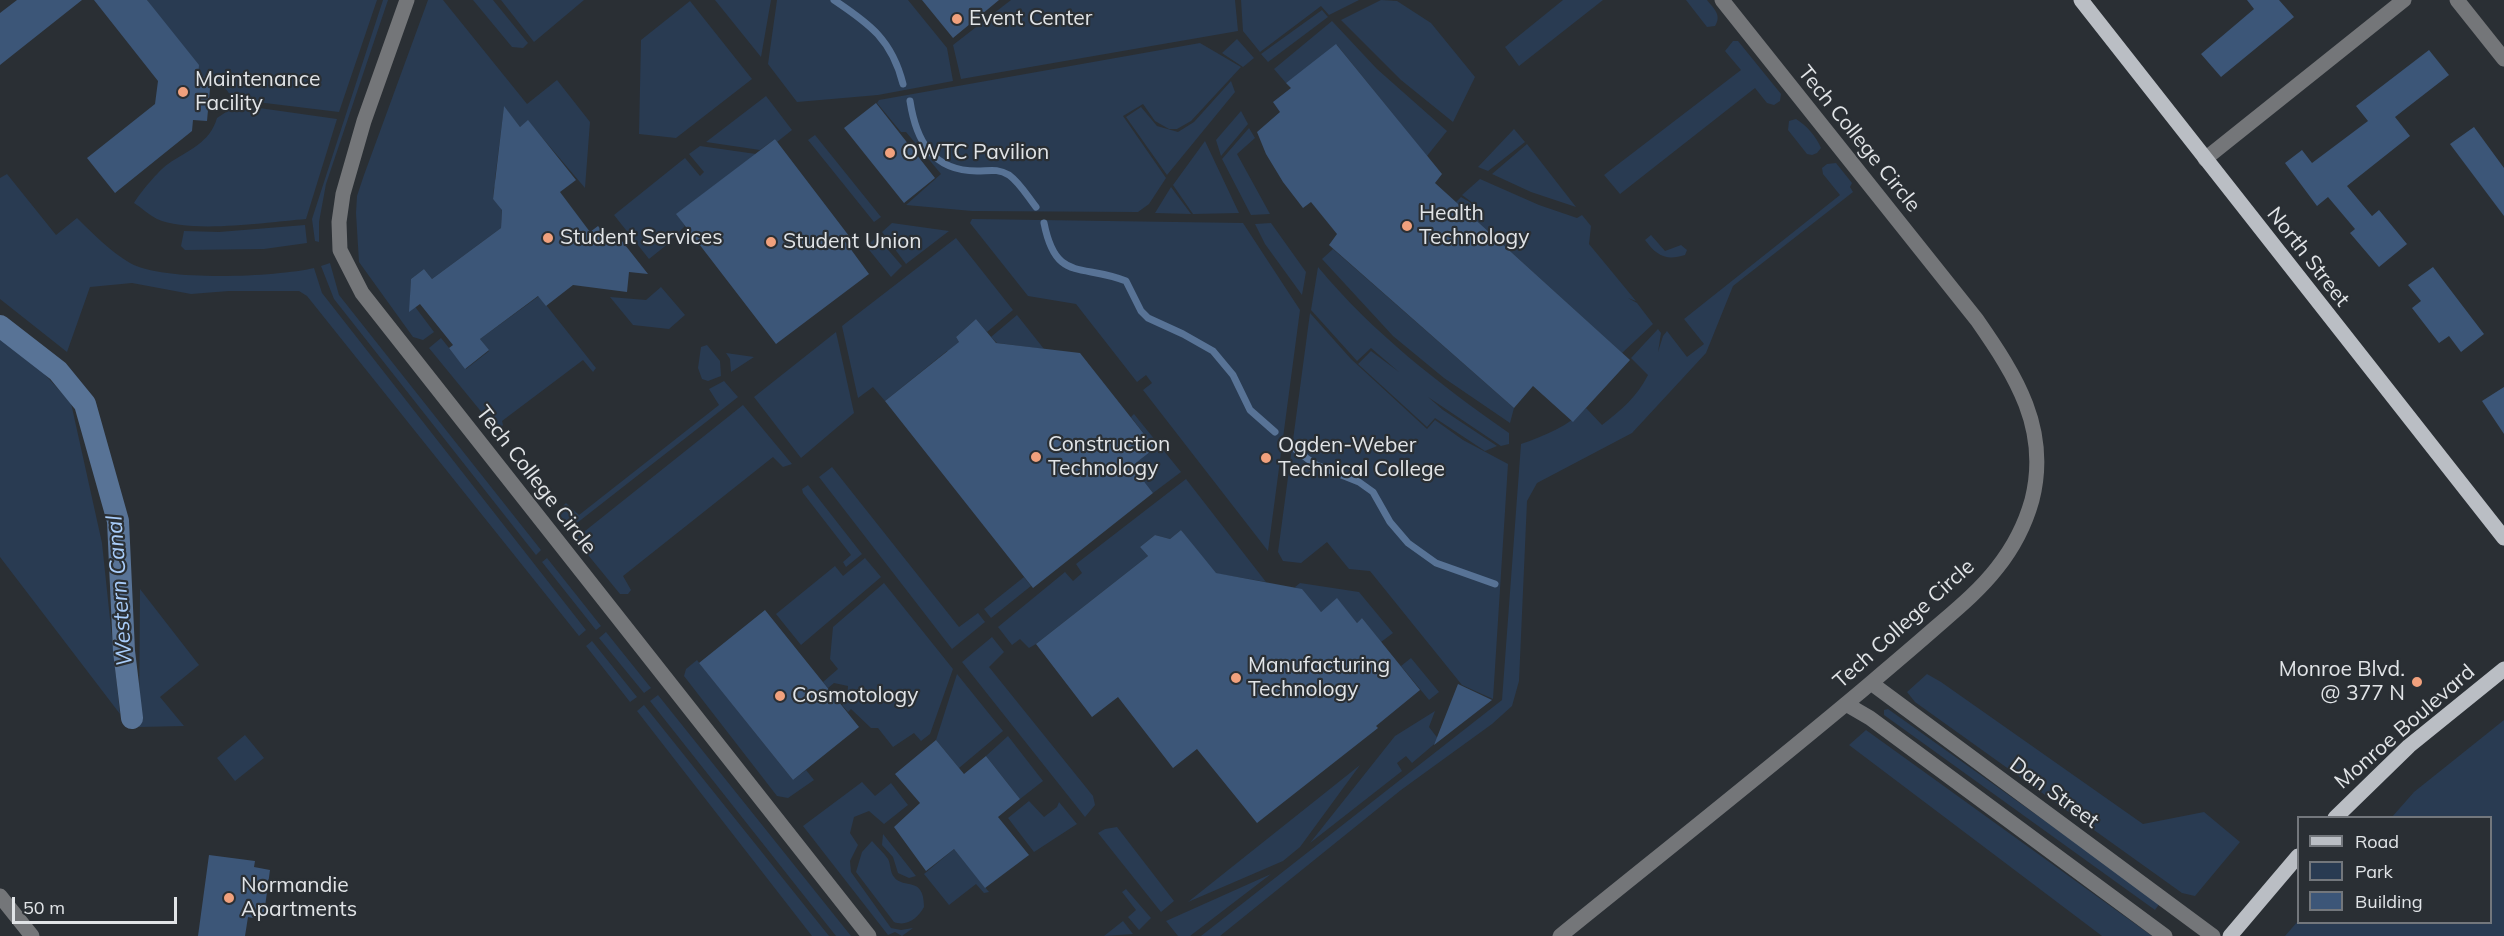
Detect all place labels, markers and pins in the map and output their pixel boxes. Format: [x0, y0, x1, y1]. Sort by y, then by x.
place label: Event Center [969, 6, 1092, 32]
marker: Event Center [950, 12, 964, 26]
place label: Maintenance Facility [195, 67, 320, 117]
marker: Maintenance Facility [176, 85, 190, 99]
place label: OWTC Pavilion [902, 140, 1049, 166]
marker: OWTC Pavilion [883, 146, 897, 160]
place label: Health Technology [1419, 201, 1529, 251]
marker: Health Technology [1400, 219, 1414, 233]
place label: Student Services [560, 225, 723, 251]
place label: Student Union [783, 229, 922, 255]
marker: Student Services [541, 231, 555, 245]
marker: Student Union [764, 235, 778, 249]
place label: Construction Technology [1048, 432, 1170, 482]
place label: Ogden-Weber Technical College [1278, 433, 1445, 483]
marker: Construction Technology [1029, 450, 1043, 464]
marker: Ogden-Weber Technical College [1259, 451, 1273, 465]
place label: Manufacturing Technology [1248, 653, 1390, 703]
place label: Monroe Blvd. @ 377 N [2279, 657, 2405, 707]
marker: Manufacturing Technology [1229, 671, 1243, 685]
marker: Monroe Blvd. @ 377 N [2410, 675, 2424, 689]
place label: Cosmotology [792, 683, 918, 709]
marker: Cosmotology [773, 689, 787, 703]
place label: Normandie Apartments [241, 873, 357, 923]
marker: Normandie Apartments [222, 891, 236, 905]

